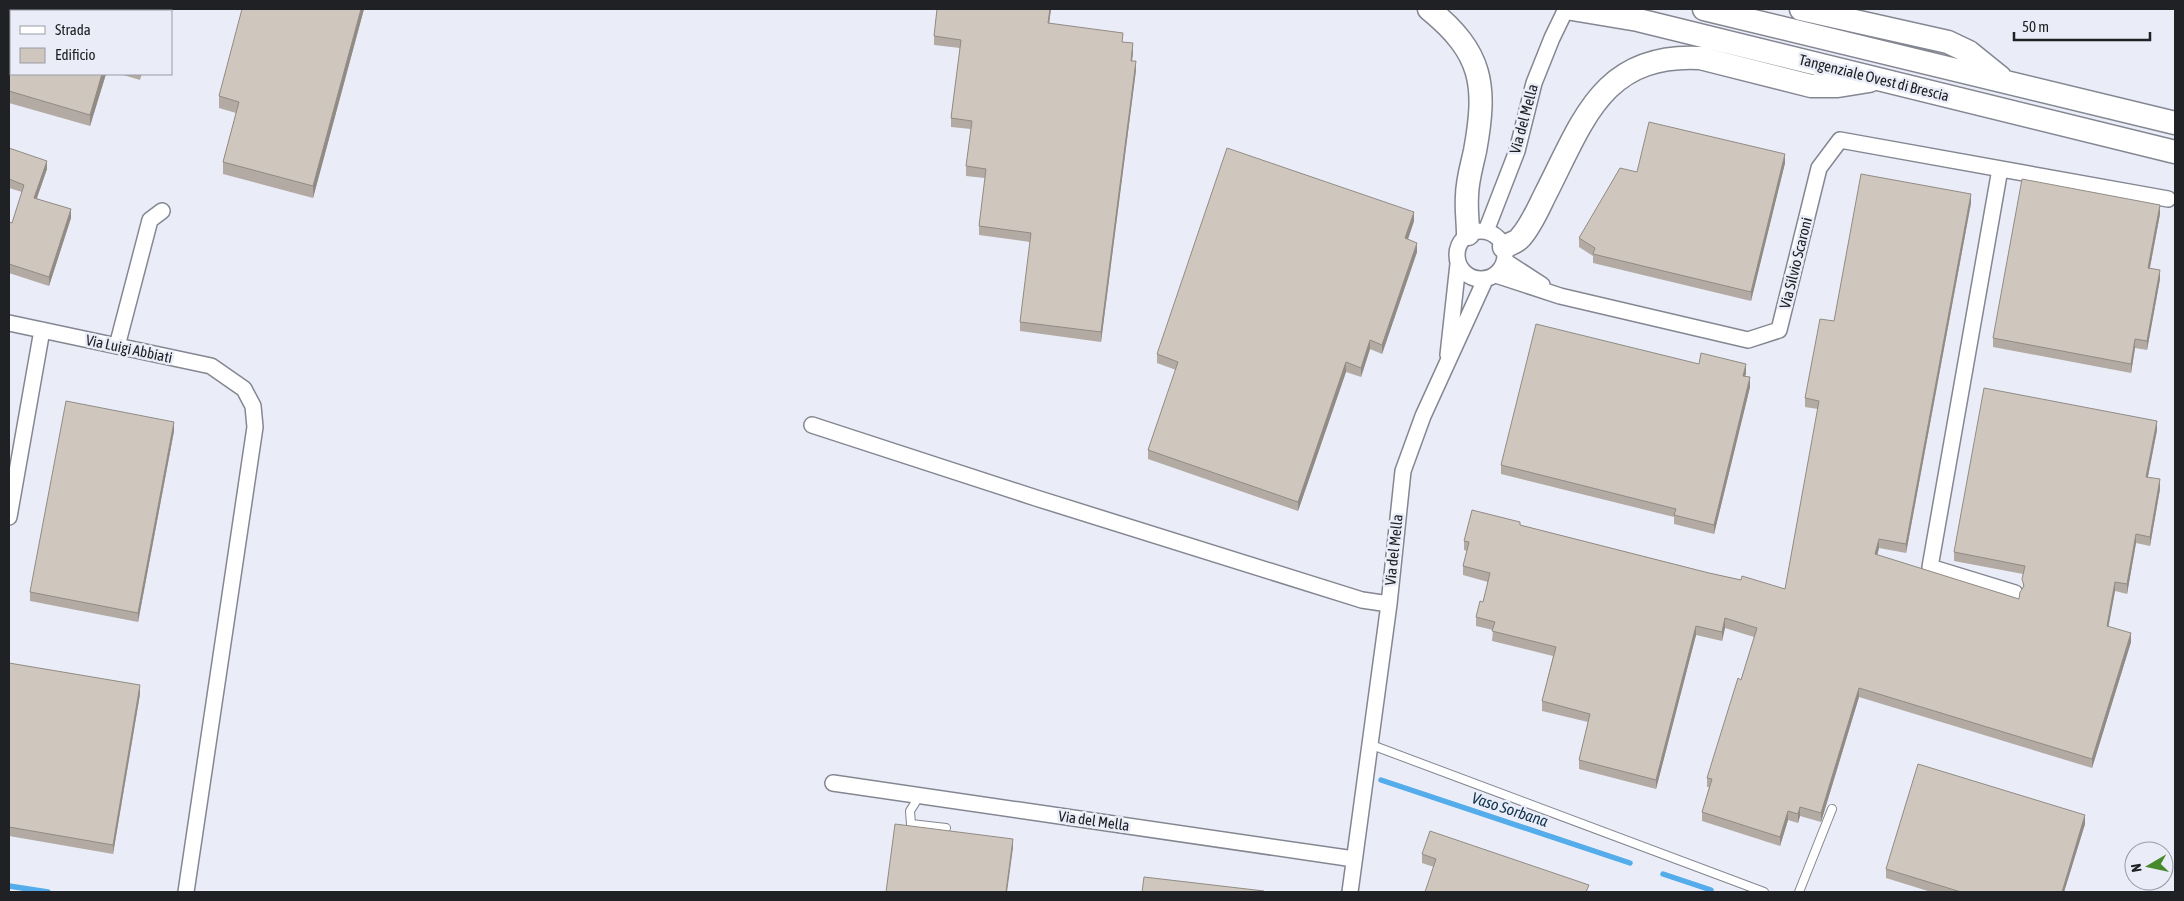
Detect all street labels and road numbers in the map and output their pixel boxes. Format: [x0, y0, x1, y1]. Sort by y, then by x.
street label: Tangenziale Ovest di Brescia [1797, 51, 1951, 104]
street label: Via del Mella [1506, 82, 1541, 156]
street label: Via Silvio Scaroni [1776, 216, 1815, 310]
street label: Via Luigi Abbiati [84, 331, 174, 366]
street label: Via del Mella [1381, 513, 1406, 586]
street label: Via del Mella [1057, 807, 1131, 834]

